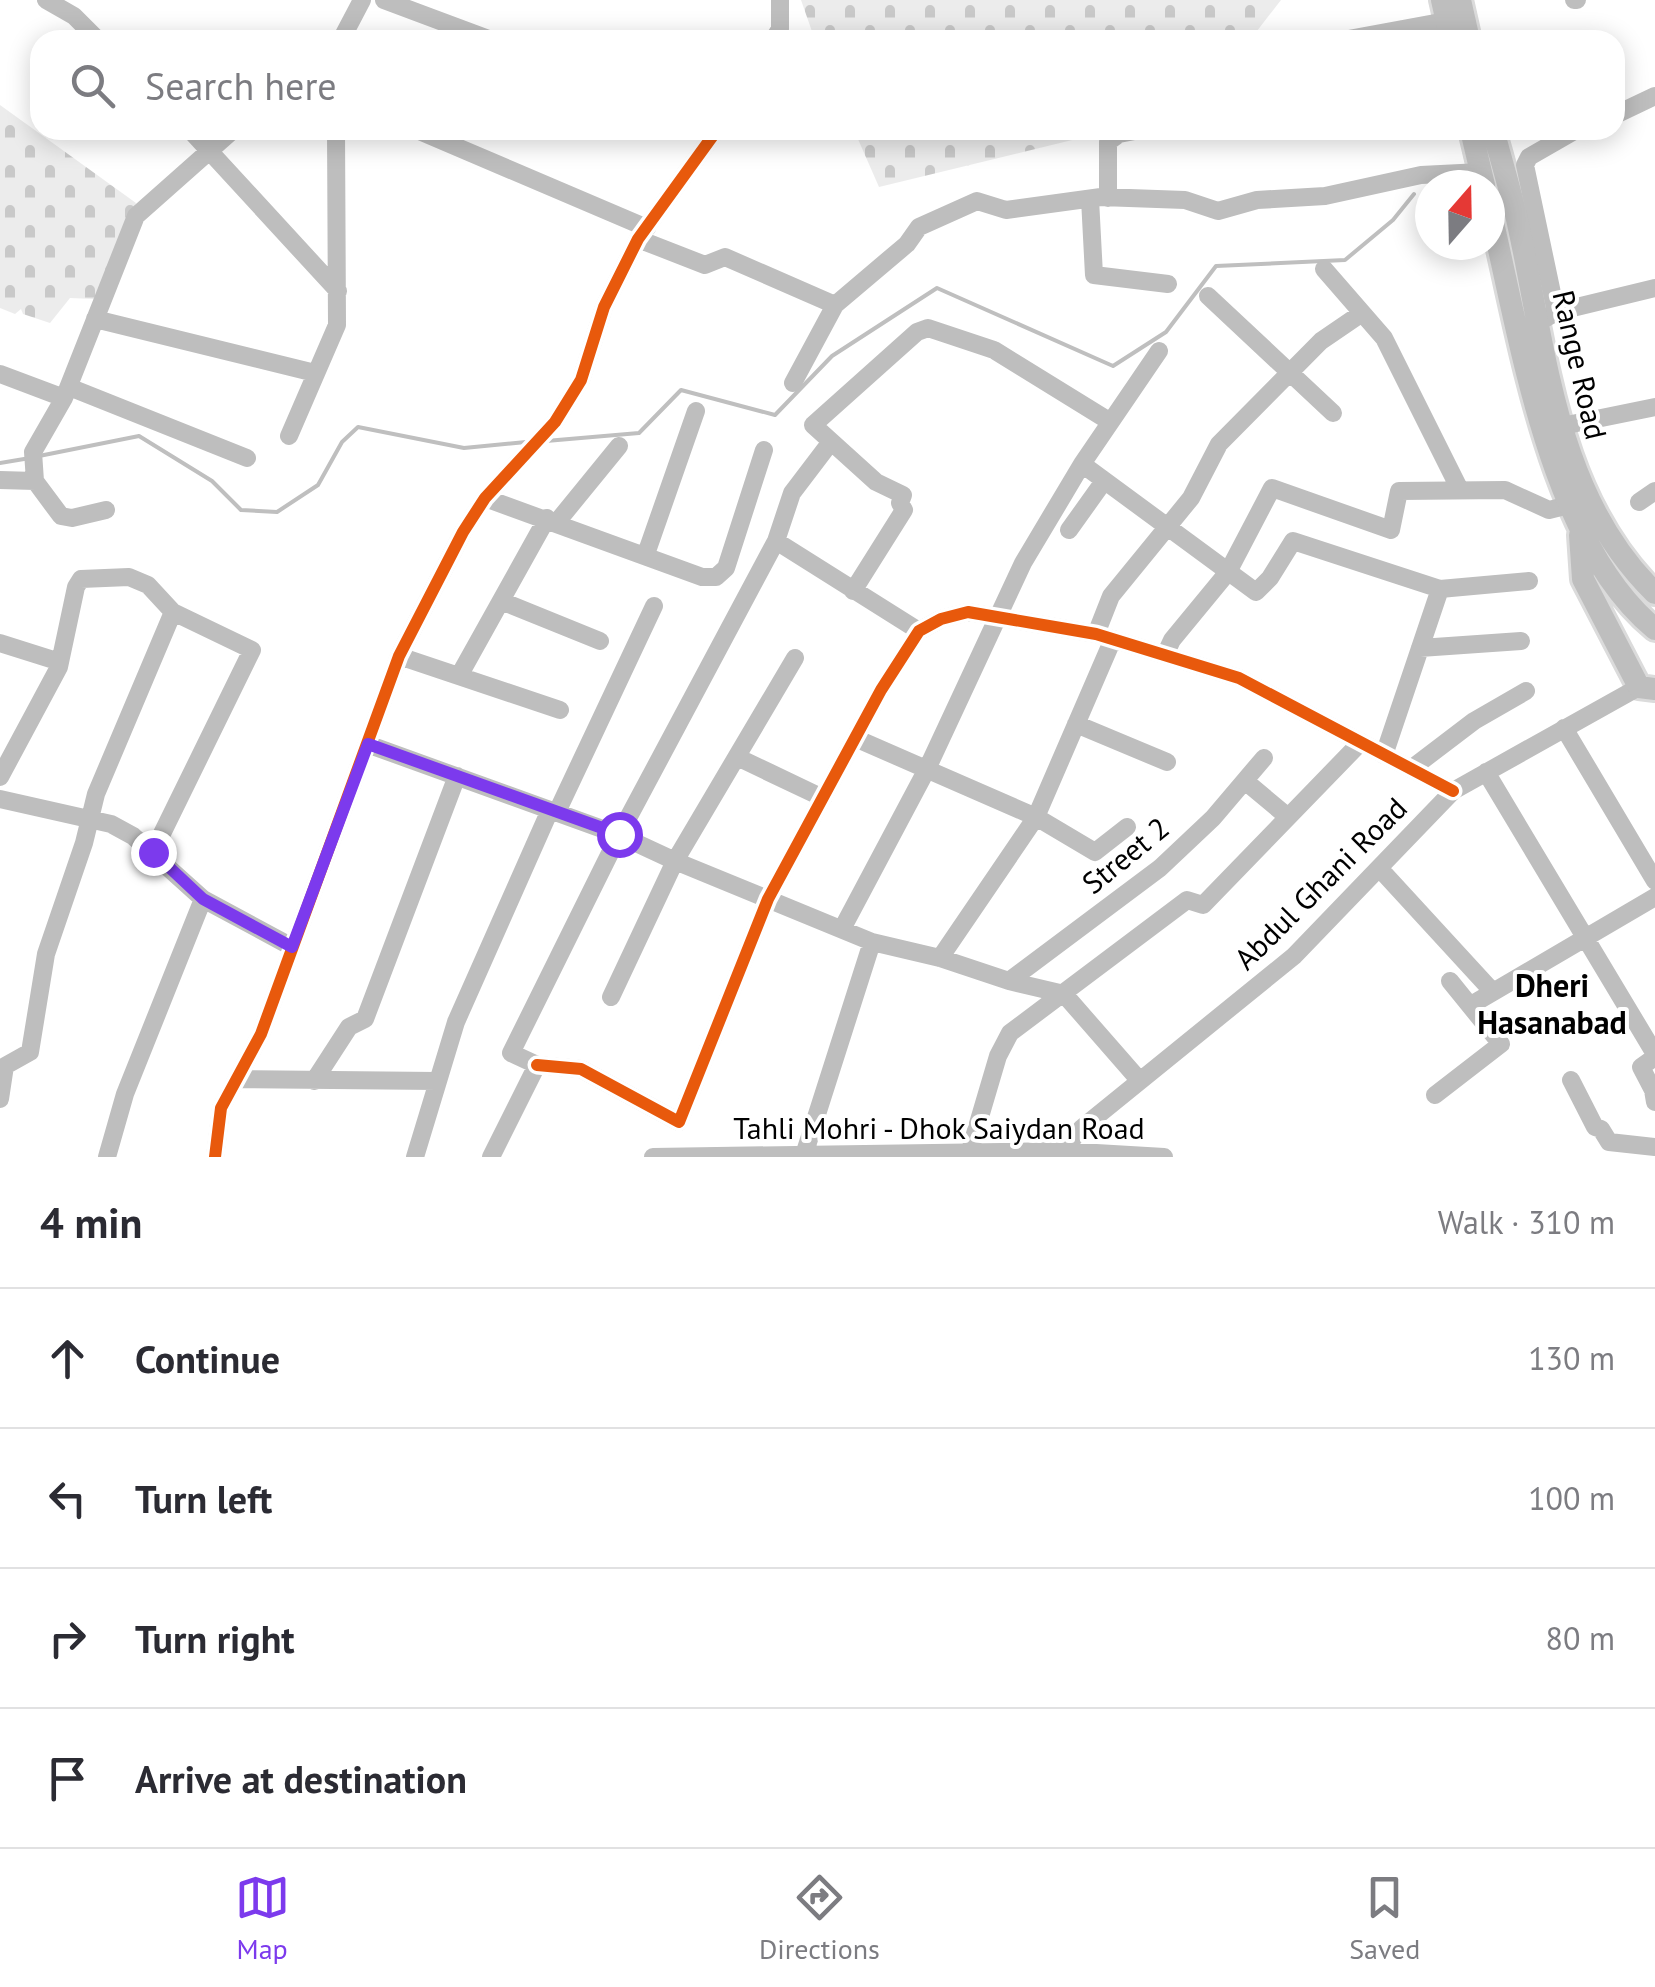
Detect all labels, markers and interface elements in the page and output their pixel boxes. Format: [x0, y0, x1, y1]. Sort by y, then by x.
search box [30, 30, 1625, 140]
icon: search [65, 58, 120, 113]
text: Search here [145, 61, 337, 110]
north arrow [1415, 170, 1505, 260]
street label: Range Road [1544, 286, 1617, 443]
street label: Abdul Ghani Road [1225, 788, 1414, 977]
street label: Street 2 [1074, 808, 1177, 902]
route start [597, 812, 643, 858]
route end [131, 830, 177, 876]
district label: Dheri Hasanabad [1477, 964, 1627, 1043]
street label: Tahli Mohri - Dhok Saiydan Road [733, 1108, 1145, 1147]
text: 4 min [40, 1195, 142, 1250]
text: Walk · 310 m [1438, 1201, 1615, 1243]
icon: ahead [40, 1331, 95, 1386]
text: Continue [135, 1334, 280, 1383]
text: 130 m [1528, 1337, 1615, 1379]
icon: left [40, 1471, 95, 1526]
text: Turn left [135, 1474, 272, 1523]
text: 100 m [1528, 1477, 1615, 1519]
icon: right [40, 1611, 95, 1666]
text: Turn right [135, 1614, 295, 1663]
text: 80 m [1546, 1617, 1615, 1659]
icon: arrive [40, 1751, 95, 1806]
text: Arrive at destination [135, 1754, 467, 1803]
tab: Map [235, 1870, 290, 1967]
tab: Directions [759, 1870, 880, 1967]
tab: Saved [1349, 1870, 1420, 1967]

